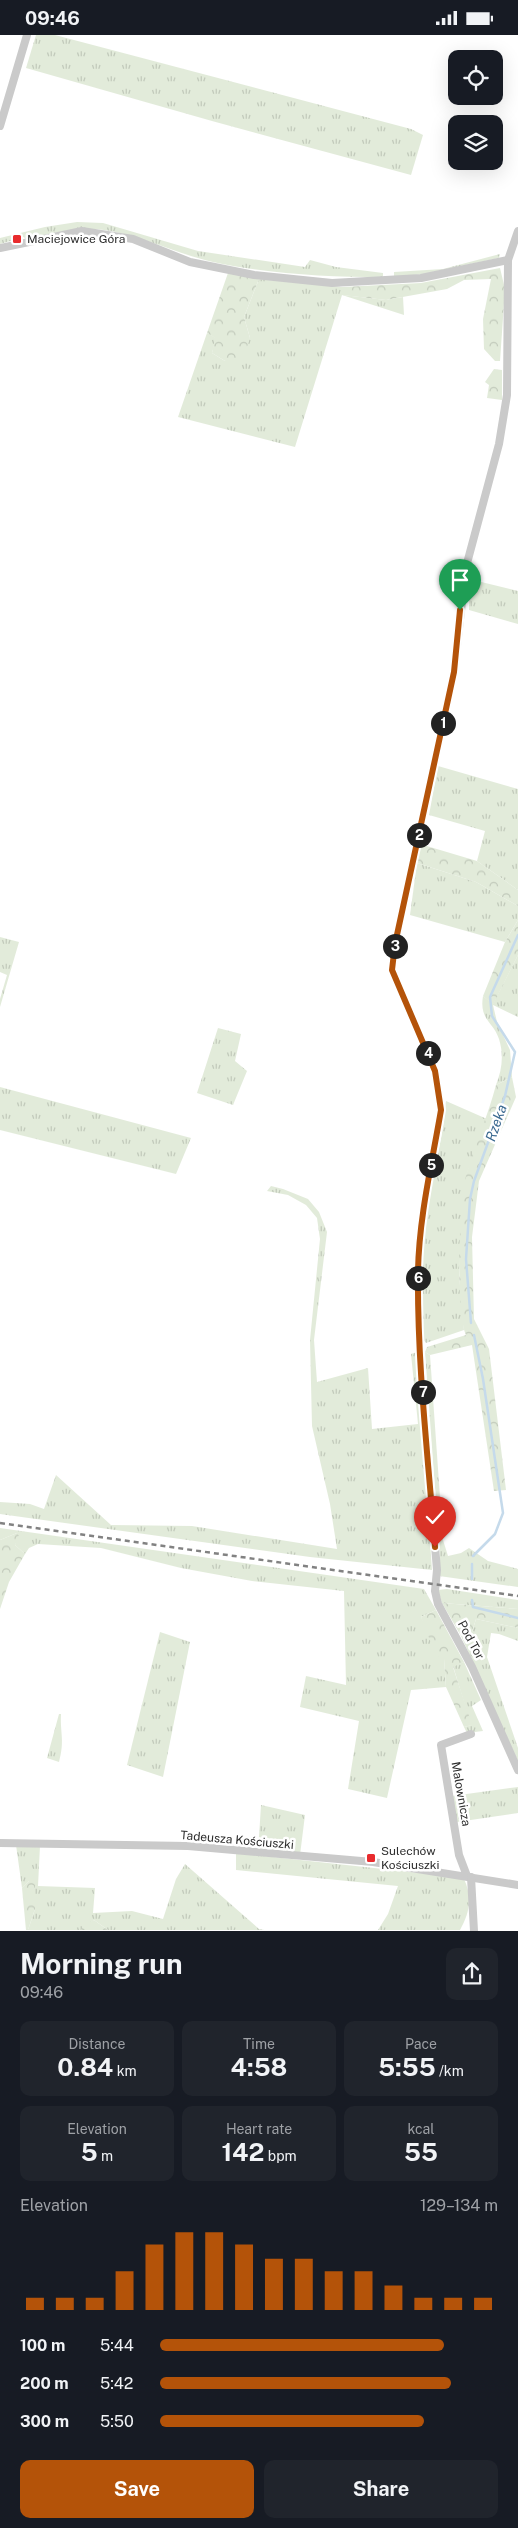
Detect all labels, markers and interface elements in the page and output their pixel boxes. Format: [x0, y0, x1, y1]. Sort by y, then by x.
text: 09:46 [25, 7, 80, 29]
map controls [448, 50, 503, 170]
button: locate [448, 50, 503, 105]
button: layers [448, 115, 503, 170]
place label: Maciejowice Góra [27, 232, 125, 246]
marker: Maciejowice Góra [11, 233, 23, 245]
pin [439, 559, 481, 610]
icon: arrive [446, 566, 474, 594]
pin: 1 [430, 711, 456, 735]
text: 1 [441, 715, 447, 731]
pin: 2 [406, 823, 432, 847]
text: 2 [415, 827, 424, 843]
pin: 3 [382, 933, 408, 959]
text: 3 [391, 938, 400, 954]
pin: 4 [416, 1041, 440, 1065]
text: 4 [424, 1045, 433, 1061]
water label: Rzeka [482, 1102, 510, 1144]
pin: 5 [418, 1153, 444, 1177]
text: 5 [427, 1157, 436, 1173]
pin: 6 [406, 1265, 430, 1291]
text: 6 [414, 1270, 423, 1286]
pin: 7 [410, 1379, 436, 1405]
text: 7 [419, 1384, 428, 1400]
pin [414, 1496, 456, 1547]
icon: check [421, 1503, 449, 1531]
street label: Pod Tor [455, 1618, 487, 1662]
street label: Malownicza [448, 1761, 474, 1827]
street label: Tadeusza Kościuszki [180, 1828, 294, 1852]
place label: Sulechów Kościuszki [381, 1844, 440, 1872]
marker: Sulechów Kościuszki [365, 1852, 377, 1864]
text: Morning run [20, 1947, 183, 1980]
button: share [446, 1948, 498, 2000]
text: 09:46 [20, 1983, 63, 2002]
text: Distance [69, 2036, 125, 2052]
text: Time [243, 2036, 275, 2052]
text: Pace [405, 2036, 437, 2052]
text: 0.84 [57, 2052, 113, 2082]
text: 4:58 [231, 2052, 287, 2082]
text: 5:55 [378, 2052, 436, 2082]
text: km [113, 2063, 137, 2079]
text: /km [436, 2063, 464, 2079]
text: Elevation [67, 2121, 127, 2137]
text: Heart rate [226, 2121, 292, 2137]
text: kcal [407, 2121, 435, 2137]
text: 5 [81, 2137, 98, 2167]
text: 142 [221, 2137, 264, 2167]
text: 55 [404, 2137, 438, 2167]
text: m [98, 2148, 113, 2164]
text: bpm [264, 2148, 297, 2164]
text: Elevation [20, 2196, 88, 2215]
text: 129–134 m [420, 2196, 498, 2215]
text: 100 m [20, 2336, 65, 2355]
text: 5:44 [100, 2336, 134, 2355]
text: 200 m [20, 2374, 69, 2393]
text: 5:42 [100, 2374, 133, 2393]
text: 300 m [20, 2412, 69, 2431]
text: 5:50 [100, 2412, 134, 2431]
button: Save [20, 2460, 254, 2518]
button: Share [264, 2460, 498, 2518]

